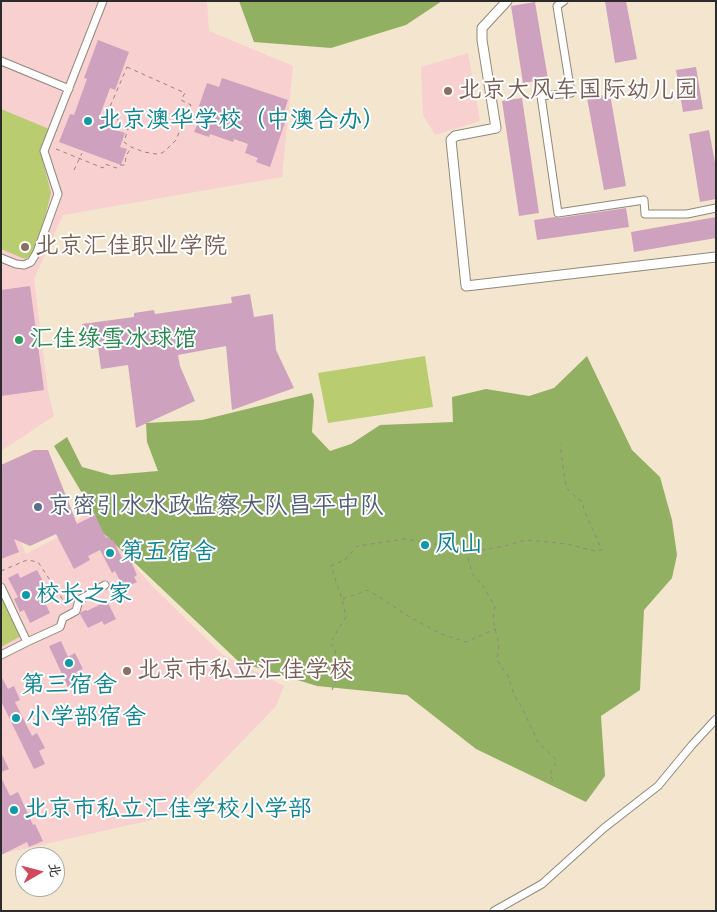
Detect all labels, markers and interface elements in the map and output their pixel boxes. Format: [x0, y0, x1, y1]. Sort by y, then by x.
place label: 北京大风车国际幼儿园 [458, 77, 698, 105]
marker: 北京大风车国际幼儿园 [442, 85, 454, 97]
place label: 北京澳华学校（中澳合办） [98, 107, 386, 135]
marker: 北京澳华学校（中澳合办） [82, 115, 94, 127]
place label: 北京汇佳职业学院 [35, 233, 227, 261]
marker: 北京汇佳职业学院 [19, 241, 31, 253]
place label: 汇佳绿雪冰球馆 [29, 326, 197, 354]
marker: 汇佳绿雪冰球馆 [13, 334, 25, 346]
place label: 京密引水水政监察大队昌平中队 [48, 493, 384, 521]
marker: 京密引水水政监察大队昌平中队 [32, 501, 44, 513]
place label: 凤山 [435, 531, 483, 559]
place label: 第五宿舍 [120, 539, 216, 567]
marker: 凤山 [419, 539, 431, 551]
marker: 第五宿舍 [104, 547, 116, 559]
place label: 校长之家 [36, 581, 132, 609]
marker: 校长之家 [20, 589, 32, 601]
marker: 第三宿舍 [63, 657, 75, 669]
place label: 北京市私立汇佳学校 [137, 657, 353, 685]
marker: 北京市私立汇佳学校 [121, 665, 133, 677]
place label: 第三宿舍 [21, 672, 117, 700]
place label: 小学部宿舍 [26, 704, 146, 732]
marker: 小学部宿舍 [10, 712, 22, 724]
place label: 北京市私立汇佳学校小学部 [24, 796, 312, 824]
marker: 北京市私立汇佳学校小学部 [8, 804, 20, 816]
north arrow [15, 847, 65, 897]
text: 北 [45, 862, 64, 878]

